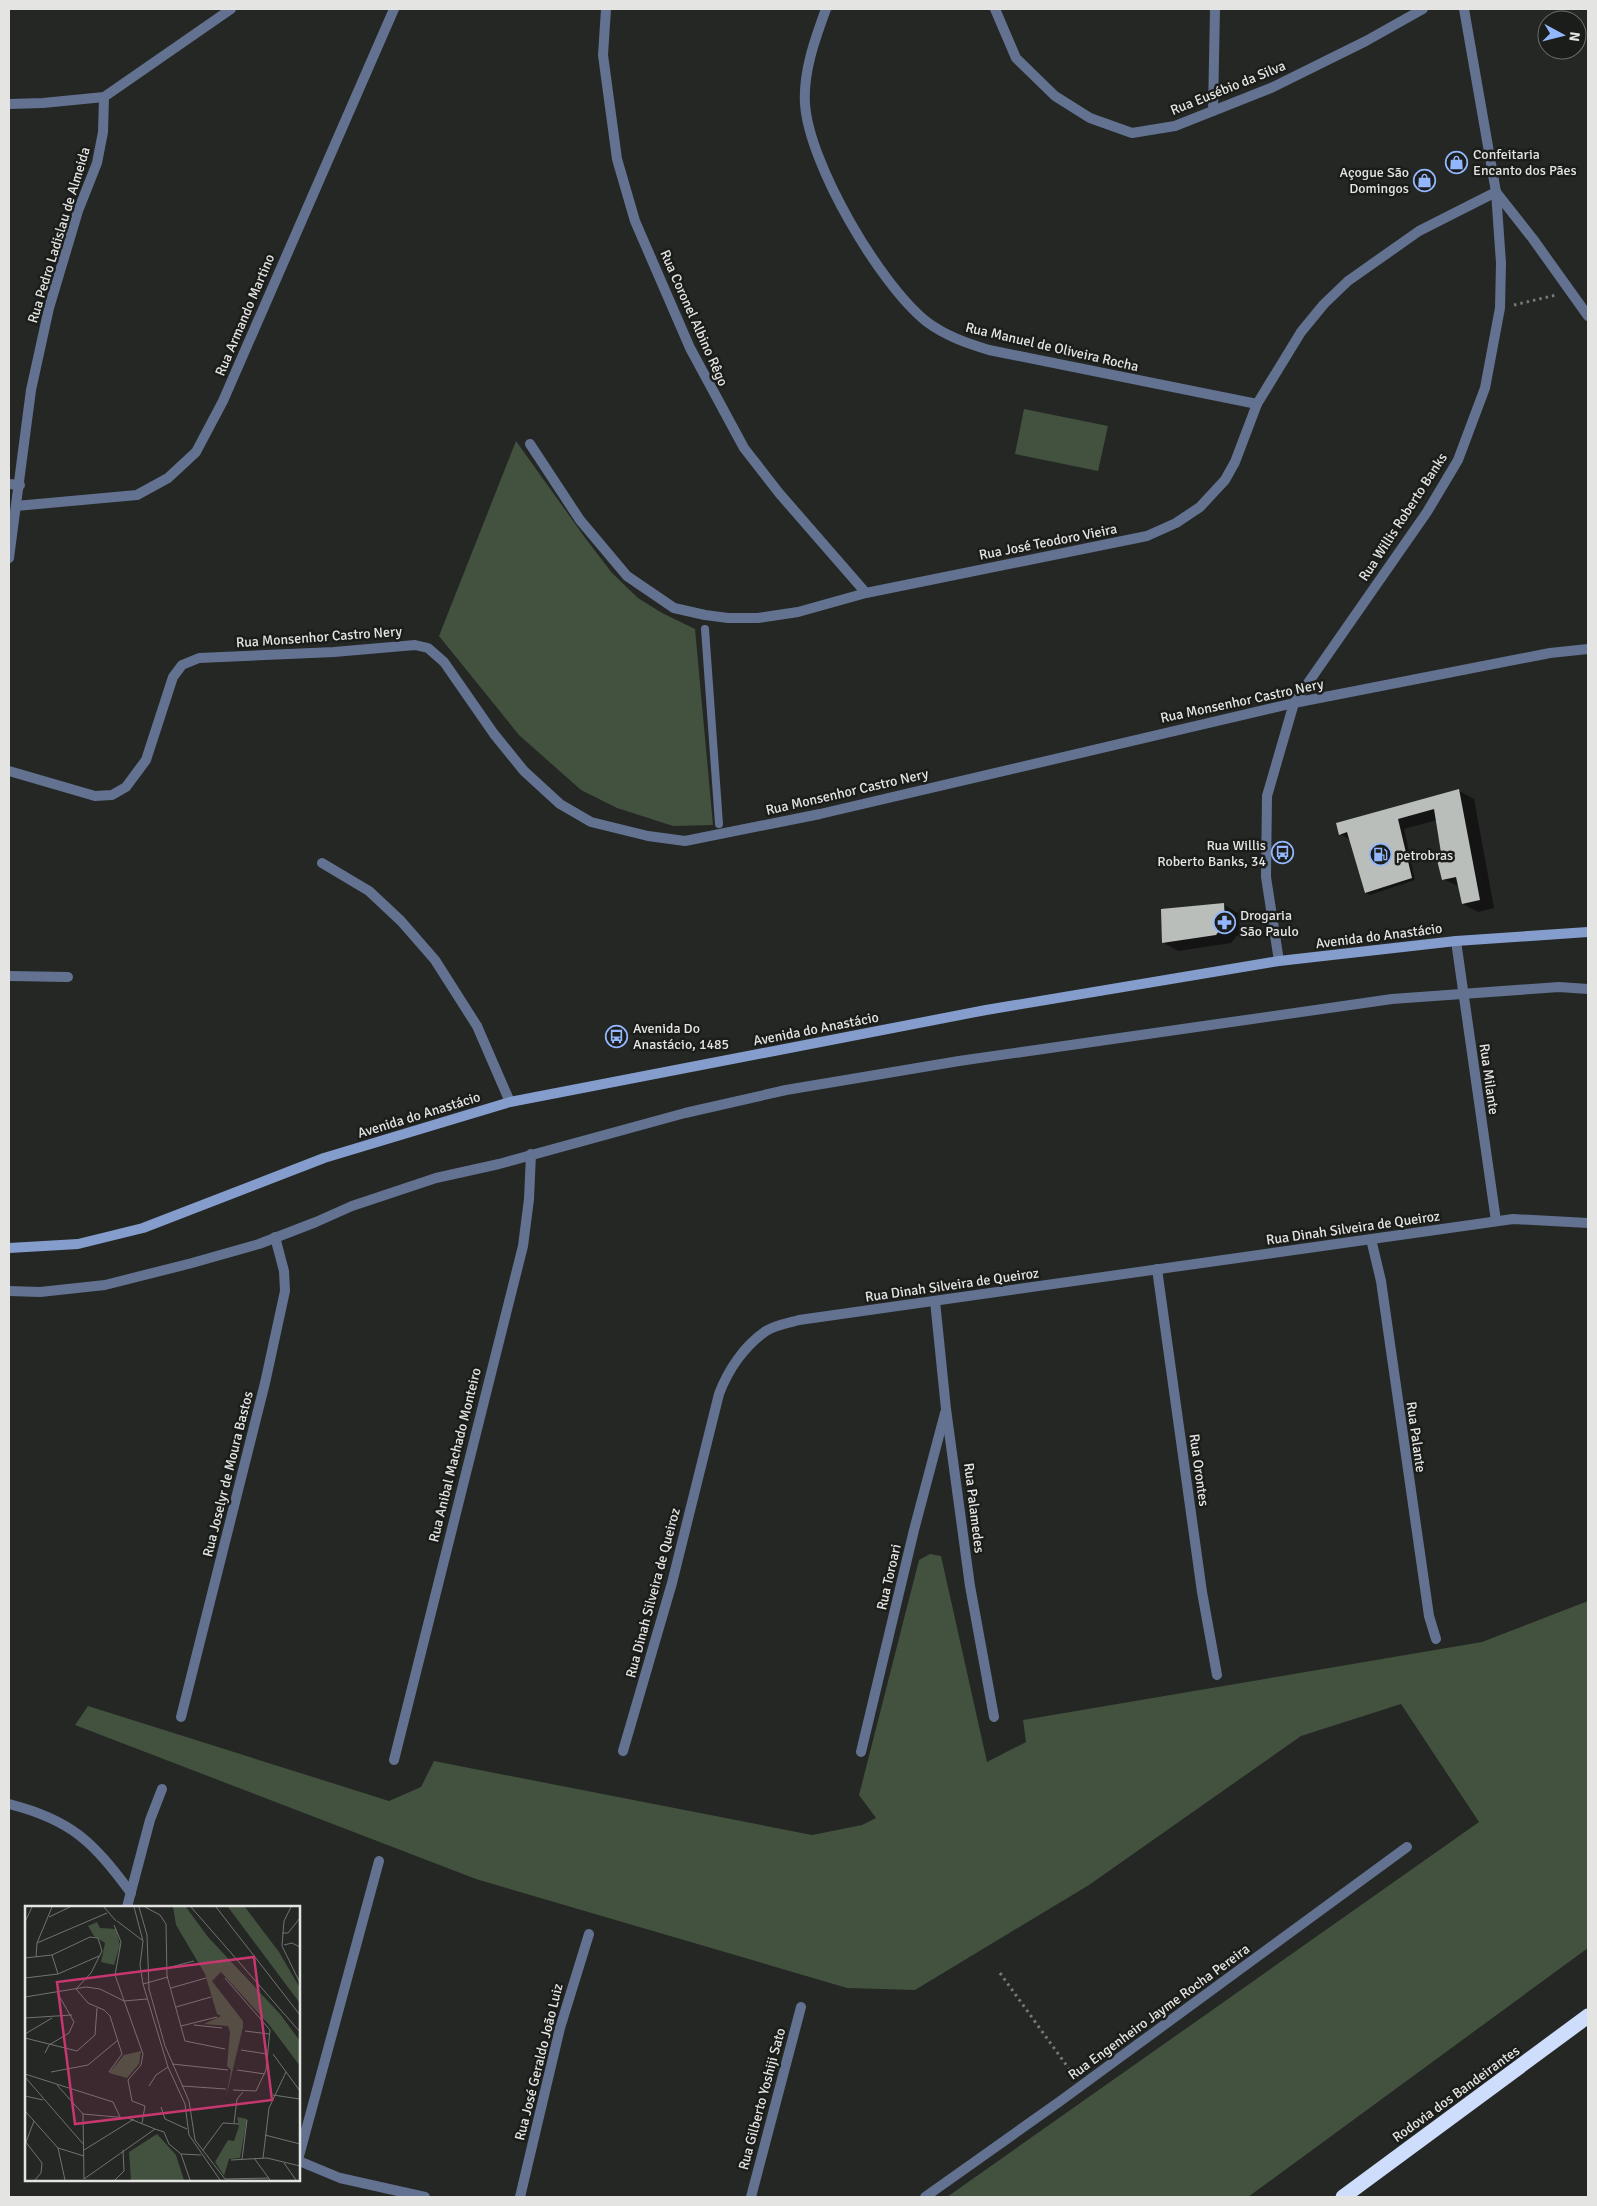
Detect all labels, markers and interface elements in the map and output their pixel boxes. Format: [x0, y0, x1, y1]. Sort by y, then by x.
north arrow [1537, 10, 1587, 60]
text: N [1565, 31, 1583, 42]
street label: Rua Eusébio da Silva [1168, 57, 1288, 119]
street label: Rua Pedro Ladislau de Almeida [24, 145, 94, 325]
place label: Confeitaria Encanto dos Pães [1473, 146, 1577, 179]
shop icon: Confeitaria Encanto dos Pães [1445, 150, 1469, 174]
place label: Açogue São Domingos [1340, 164, 1409, 197]
shop icon: Açogue São Domingos [1413, 168, 1437, 192]
street label: Rua Coronel Albino Rêgo [656, 247, 732, 389]
street label: Rua Armando Martino [212, 251, 278, 379]
street label: Rua Manuel de Oliveira Rocha [964, 319, 1140, 375]
street label: Rua Willis Roberto Banks [1355, 450, 1451, 584]
street label: Rua José Teodoro Vieira [977, 520, 1119, 564]
street label: Rua Monsenhor Castro Nery [235, 623, 403, 651]
street label: Rua Monsenhor Castro Nery [1159, 675, 1326, 727]
street label: Rua Monsenhor Castro Nery [764, 765, 930, 819]
place label: Rua Willis Roberto Banks, 34 [1157, 837, 1266, 870]
bus stop icon: Rua Willis Roberto Banks, 34 [1270, 841, 1294, 865]
fuel station icon: petrobras [1368, 843, 1392, 867]
place label: petrobras [1396, 847, 1453, 864]
place label: Drogaria São Paulo [1240, 907, 1299, 940]
pharmacy icon: Drogaria São Paulo [1212, 911, 1236, 935]
street label: Avenida do Anastácio [1315, 920, 1443, 952]
street label: Avenida do Anastácio [752, 1008, 880, 1050]
place label: Avenida Do Anastácio, 1485 [633, 1020, 729, 1053]
bus stop icon: Avenida Do Anastácio, 1485 [605, 1024, 629, 1048]
street label: Rua Milante [1476, 1042, 1502, 1116]
street label: Avenida do Anastácio [356, 1088, 482, 1142]
street label: Rua Dinah Silveira de Queiroz [1265, 1207, 1441, 1249]
street label: Rua Dinah Silveira de Queiroz [864, 1264, 1040, 1306]
street label: Rua Anibal Machado Monteiro [425, 1366, 485, 1544]
street label: Rua Joselyr de Moura Bastos [199, 1389, 257, 1559]
street label: Rua Palante [1403, 1401, 1429, 1473]
street label: Rua Orontes [1186, 1433, 1212, 1507]
street label: Rua Palamedes [960, 1462, 988, 1554]
street label: Rua Dinah Silveira de Queiroz [622, 1506, 684, 1680]
street label: Rua Toroari [873, 1542, 905, 1612]
inset map [25, 1906, 300, 2181]
street label: Rua Engenheiro Jayme Rocha Pereira [1065, 1940, 1253, 2084]
street label: Rua José Geraldo João Luiz [511, 1982, 567, 2142]
street label: Rua Gilberto Yoshiji Sato [735, 2026, 789, 2172]
street label: Rodovia dos Bandeirantes [1389, 2042, 1523, 2146]

